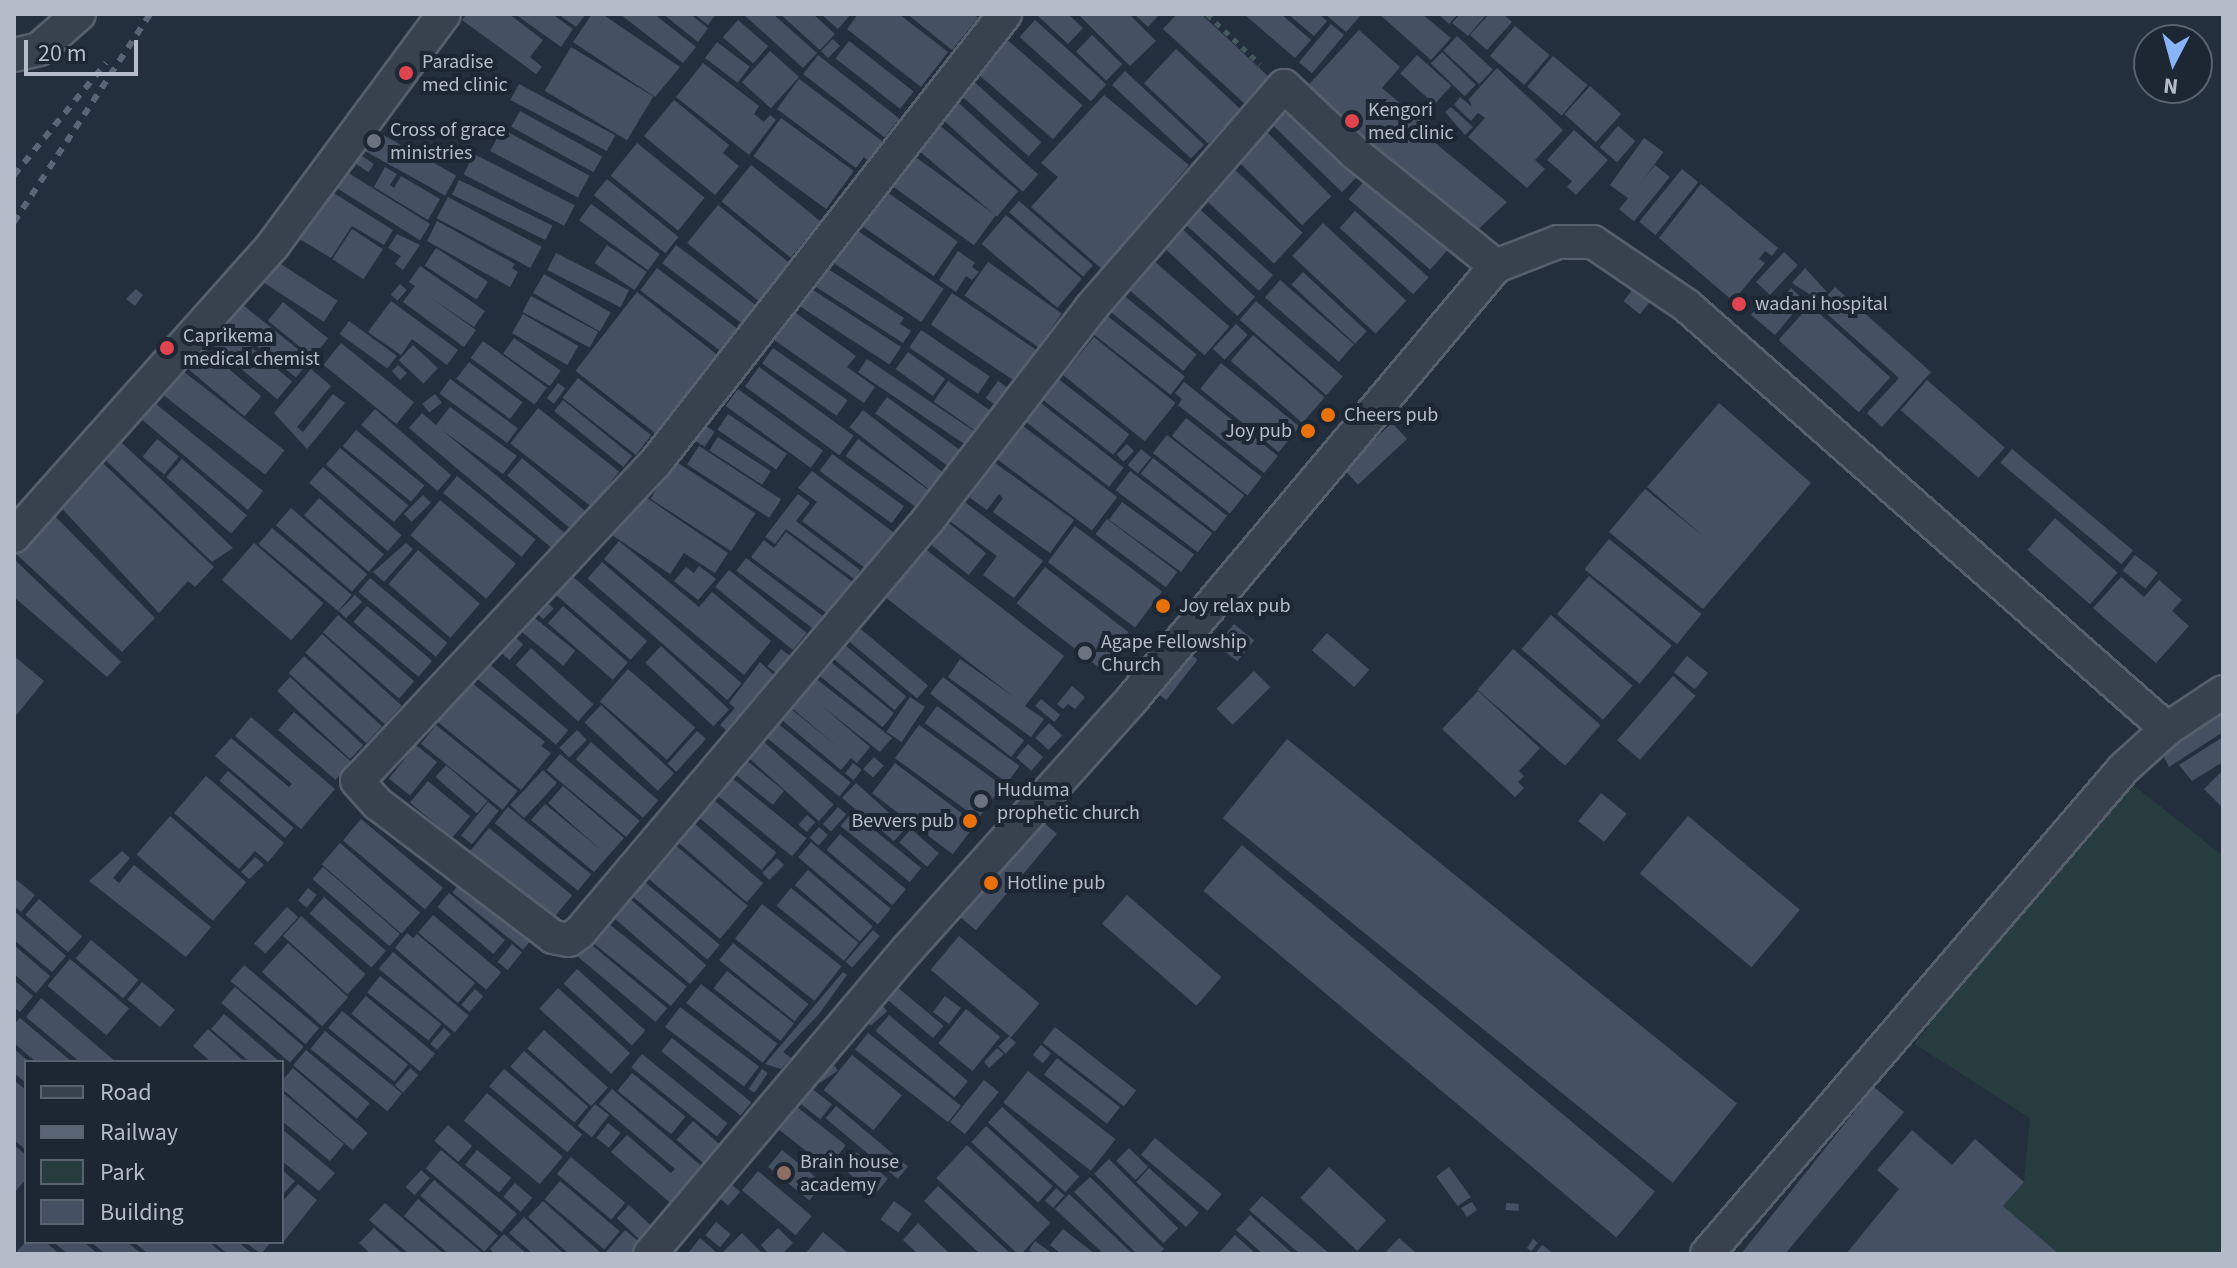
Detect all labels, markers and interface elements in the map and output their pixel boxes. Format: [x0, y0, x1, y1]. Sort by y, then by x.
scale bar [28, 24, 142, 74]
north arrow [2133, 24, 2213, 104]
text: 20 m [38, 36, 87, 71]
place label: Paradise med clinic [422, 50, 508, 97]
marker: Paradise med clinic [397, 64, 415, 82]
text: N [2162, 69, 2180, 103]
place label: Kengori med clinic [1368, 98, 1454, 145]
marker: Kengori med clinic [1343, 112, 1361, 130]
place label: Cross of grace ministries [390, 118, 506, 165]
marker: Cross of grace ministries [365, 132, 383, 150]
place label: wadani hospital [1755, 292, 1888, 316]
marker: wadani hospital [1730, 295, 1748, 313]
place label: Caprikema medical chemist [183, 324, 320, 371]
marker: Caprikema medical chemist [158, 339, 176, 357]
place label: Cheers pub [1344, 403, 1438, 427]
marker: Cheers pub [1319, 406, 1337, 424]
place label: Joy pub [1225, 419, 1292, 443]
marker: Joy pub [1299, 422, 1317, 440]
place label: Joy relax pub [1179, 594, 1290, 618]
marker: Joy relax pub [1154, 597, 1172, 615]
place label: Agape Fellowship Church [1101, 630, 1247, 677]
marker: Agape Fellowship Church [1076, 644, 1094, 662]
place label: Huduma prophetic church [997, 778, 1140, 825]
marker: Huduma prophetic church [972, 792, 990, 810]
place label: Bevvers pub [851, 809, 954, 833]
marker: Bevvers pub [961, 812, 979, 830]
place label: Hotline pub [1007, 871, 1105, 895]
marker: Hotline pub [982, 874, 1000, 892]
legend [24, 1060, 284, 1244]
text: Road [100, 1075, 152, 1110]
text: Railway [100, 1115, 178, 1150]
place label: Brain house academy [800, 1150, 899, 1197]
text: Park [100, 1155, 145, 1190]
marker: Brain house academy [775, 1164, 793, 1182]
text: Building [100, 1195, 184, 1230]

